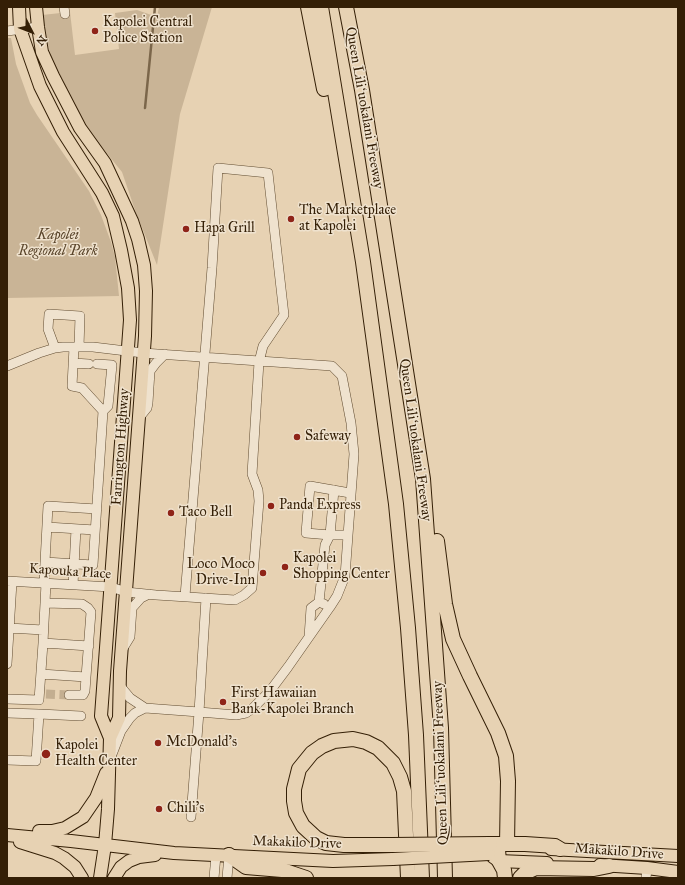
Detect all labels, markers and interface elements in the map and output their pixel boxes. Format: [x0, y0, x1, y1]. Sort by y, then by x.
north arrow [12, 12, 52, 52]
place label: Kapolei Central Police Station [103, 15, 192, 48]
marker: Kapolei Central Police Station [90, 26, 100, 36]
street label: Queen Liliʻuokalani Freeway [341, 26, 387, 190]
text: N [33, 33, 49, 48]
place label: The Marketplace at Kapolei [299, 203, 396, 236]
marker: The Marketplace at Kapolei [286, 214, 296, 224]
place label: Hapa Grill [194, 221, 255, 237]
marker: Hapa Grill [181, 224, 191, 234]
park label: Kapolei Regional Park [18, 228, 98, 260]
street label: Queen Liliʻuokalani Freeway [395, 358, 435, 522]
street label: Farrington Highway [109, 388, 133, 506]
place label: Safeway [305, 429, 351, 445]
marker: Safeway [292, 432, 302, 442]
place label: Panda Express [279, 498, 361, 514]
marker: Panda Express [266, 501, 276, 511]
place label: Taco Bell [179, 505, 232, 521]
marker: Taco Bell [166, 508, 176, 518]
place label: Kapolei Shopping Center [293, 551, 390, 584]
place label: Loco Moco Drive-Inn [187, 557, 255, 590]
street label: Kapouka Place [28, 561, 112, 583]
marker: Kapolei Shopping Center [280, 562, 290, 572]
marker: Loco Moco Drive-Inn [258, 568, 268, 578]
street label: Queen Liliʻuokalani Freeway [430, 681, 452, 845]
place label: First Hawaiian Bank-Kapolei Branch [231, 686, 354, 718]
marker: First Hawaiian Bank-Kapolei Branch [218, 697, 228, 707]
place label: McDonald's [166, 735, 237, 751]
place label: Kapolei Health Center [55, 738, 137, 770]
marker: McDonald's [153, 738, 163, 748]
marker: Kapolei Health Center [40, 748, 52, 760]
place label: Chili's [167, 801, 204, 817]
marker: Chili's [154, 804, 164, 814]
street label: Makakilo Drive [252, 833, 342, 853]
street label: Makakilo Drive [574, 841, 664, 863]

